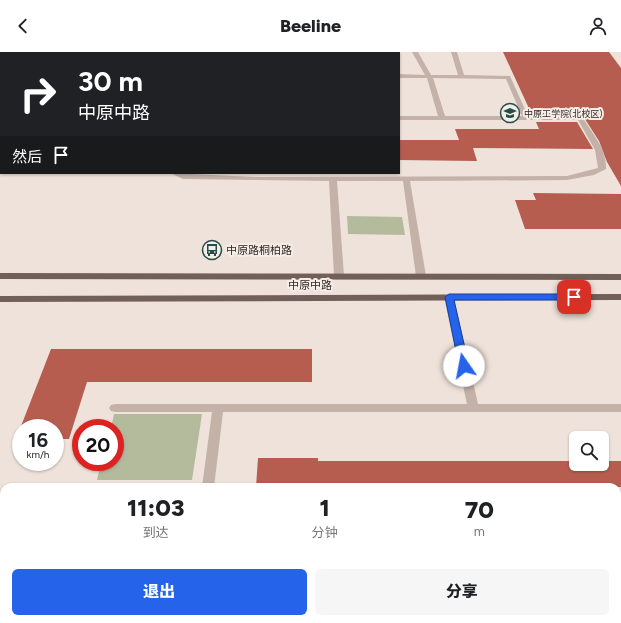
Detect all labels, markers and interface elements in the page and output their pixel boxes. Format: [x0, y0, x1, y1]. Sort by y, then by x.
icon: back [12, 15, 34, 37]
text: Beeline [280, 15, 341, 37]
icon: person [587, 15, 609, 37]
text: 30 m [78, 64, 143, 98]
icon: right [12, 68, 64, 120]
text: 中原中路 [78, 102, 150, 124]
school or university icon: 中原工学院(北校区) [499, 102, 521, 124]
place label: 中原工学院(北校区) [524, 108, 602, 119]
icon: arrive [50, 144, 72, 166]
text: 然后 [12, 148, 42, 166]
bus stop icon: 中原路桐柏路 [201, 239, 223, 261]
place label: 中原路桐柏路 [226, 244, 292, 257]
street label: 中原中路 [288, 279, 332, 292]
pin [557, 280, 591, 314]
icon: arrive [563, 286, 585, 308]
position arrow [443, 345, 485, 387]
speed limit sign: 20 [72, 419, 124, 471]
text: 16 [28, 428, 48, 452]
map controls [569, 431, 609, 471]
button: search [569, 431, 609, 471]
text: km/h [27, 448, 49, 461]
text: 11:03 [127, 493, 184, 522]
text: 1 [319, 493, 330, 522]
text: 70 [465, 495, 494, 524]
text: m [474, 524, 485, 539]
text: 到达 [143, 525, 169, 540]
text: 分钟 [312, 525, 338, 540]
button: 退出 [12, 569, 307, 615]
button: 分享 [315, 569, 609, 615]

